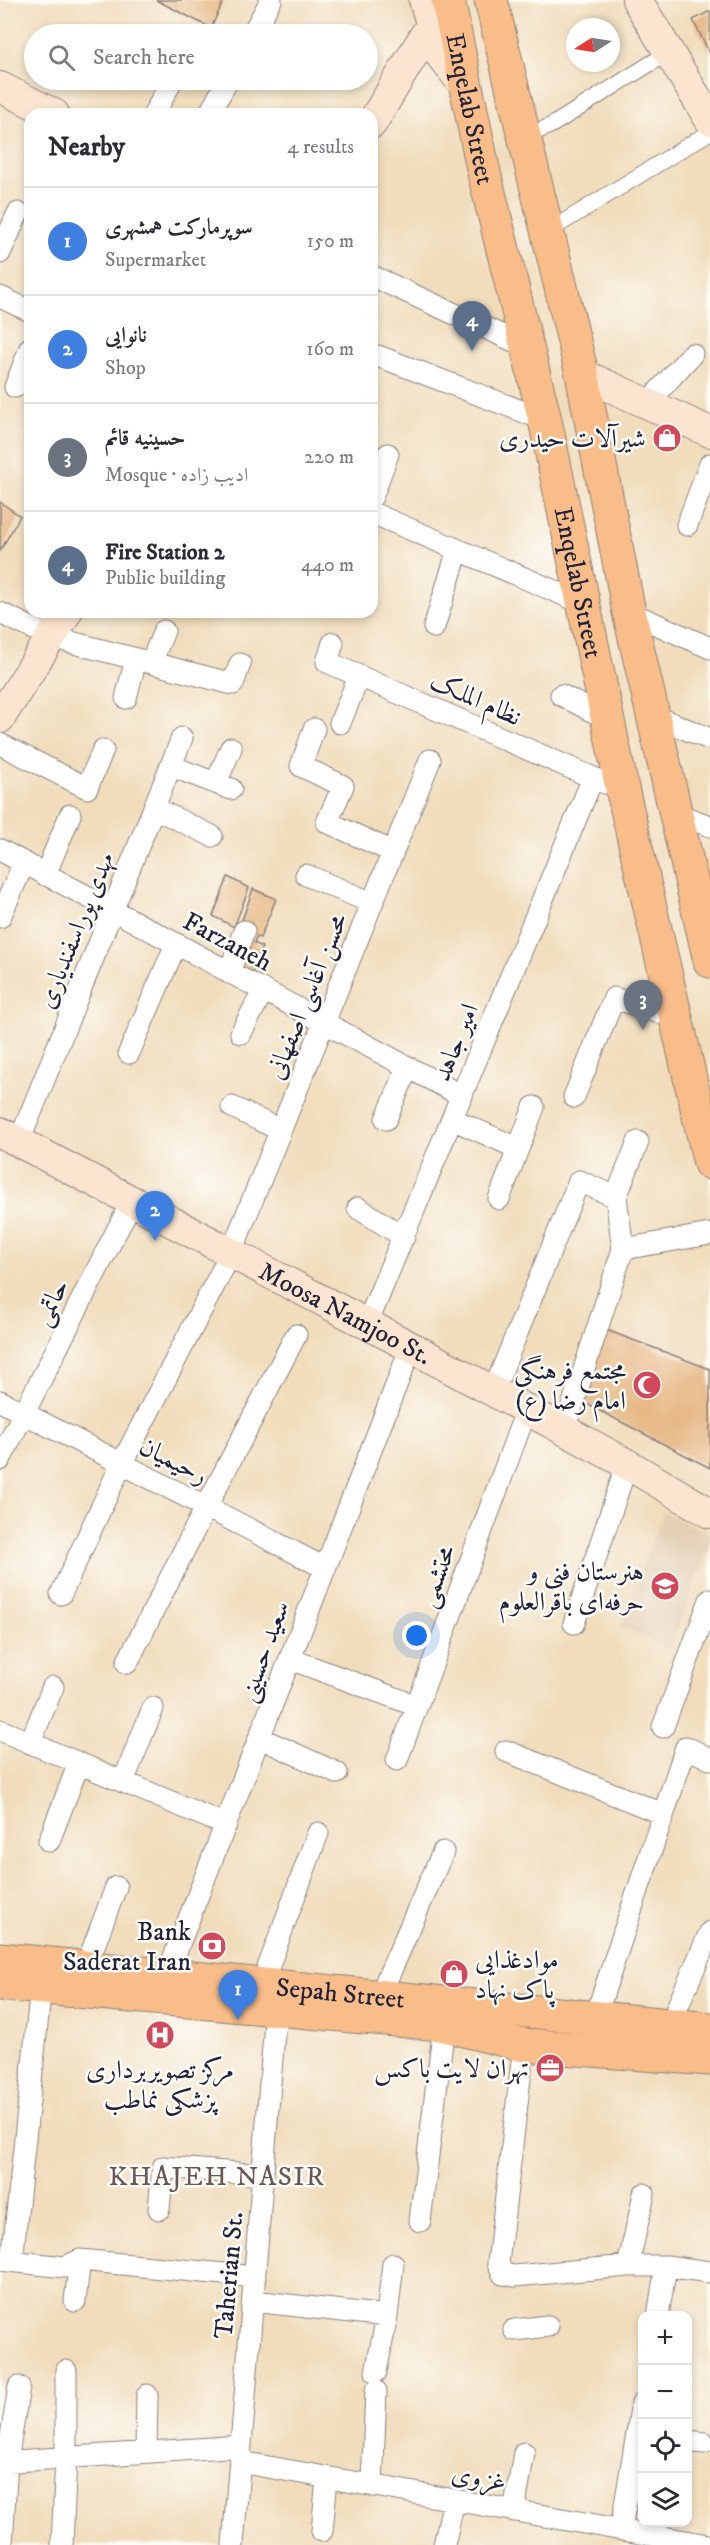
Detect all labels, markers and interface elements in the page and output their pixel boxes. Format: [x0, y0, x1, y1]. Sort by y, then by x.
north arrow [566, 18, 620, 72]
search box [24, 24, 378, 90]
street label: Enqelab Street [437, 30, 501, 188]
icon: search [45, 41, 78, 74]
text: Search here [93, 44, 195, 71]
text: Nearby [48, 131, 125, 164]
text: 4 results [287, 135, 354, 160]
text: سوپرمارکت همشهری [105, 214, 253, 241]
text: 1 [64, 229, 71, 254]
text: 150 m [307, 229, 354, 254]
text: Supermarket [105, 248, 206, 273]
pin: 4 [452, 302, 492, 351]
text: نانوایی [105, 322, 147, 349]
text: 2 [63, 337, 72, 362]
text: 160 m [306, 337, 354, 362]
text: Shop [105, 356, 146, 381]
shop icon: شیرآلات حیدری [651, 422, 683, 454]
place label: شیرآلات حیدری [499, 423, 646, 456]
text: حسینیه قائم [105, 425, 186, 452]
text: 3 [64, 445, 71, 470]
text: 220 m [304, 445, 354, 470]
text: Mosque · ادیب زاده [105, 463, 248, 488]
street label: Enqelab Street [546, 504, 609, 661]
text: Fire Station 2 [105, 539, 225, 566]
text: 4 [62, 553, 73, 578]
text: 440 m [301, 553, 354, 578]
text: Public building [105, 566, 225, 591]
street label: نظام الملک [422, 665, 526, 739]
street label: مهدی پوراسفندیاری [30, 847, 124, 1014]
street label: Farzaneh [177, 905, 278, 980]
street label: محسن آغاسی اصفهانی [259, 908, 357, 1085]
pin: 3 [624, 980, 662, 1030]
street label: امیر جاهد [426, 999, 487, 1086]
pin: 2 [136, 1192, 174, 1241]
street label: Moosa Namjoo St. [253, 1255, 437, 1373]
street label: حاتمی [26, 1274, 77, 1332]
place label: مجتمع فرهنگی امام رضا (ع) [514, 1355, 626, 1423]
mosque icon: مجتمع فرهنگی امام رضا (ع) [631, 1369, 663, 1401]
street label: رحیمیان [133, 1430, 213, 1493]
street label: محتشمی [411, 1541, 464, 1612]
place label: هنرستان فنی و حرفه‌ای باقرالعلوم [499, 1556, 644, 1624]
school or university icon: هنرستان فنی و حرفه‌ای باقرالعلوم [649, 1570, 681, 1602]
street label: سعید حسینی [231, 1596, 299, 1707]
your location [402, 1621, 431, 1650]
place label: Bank Saderat Iran [63, 1916, 191, 1979]
bank icon: Bank Saderat Iran [196, 1930, 228, 1962]
place label: موادغذایی پاک نهاد [475, 1944, 559, 2008]
shop icon: موادغذایی پاک نهاد [438, 1958, 470, 1990]
pin: 1 [218, 1970, 258, 2020]
street label: Sepah Street [274, 1971, 406, 2017]
hospital icon: مرکز تصویربرداری پزشکی نماطب [144, 2019, 176, 2051]
office icon: تهران لایت باکس [534, 2052, 566, 2084]
place label: تهران لایت باکس [374, 2053, 529, 2086]
place label: مرکز تصویربرداری پزشکی نماطب [86, 2054, 234, 2117]
district label: KHAJEH NASIR [109, 2160, 325, 2194]
street label: Taherian St. [208, 2210, 251, 2340]
map controls [638, 2311, 692, 2527]
button: + [638, 2311, 692, 2365]
button: − [638, 2365, 692, 2419]
button: locate [638, 2419, 692, 2473]
street label: غزوی [449, 2457, 509, 2499]
button: layers [638, 2473, 692, 2527]

